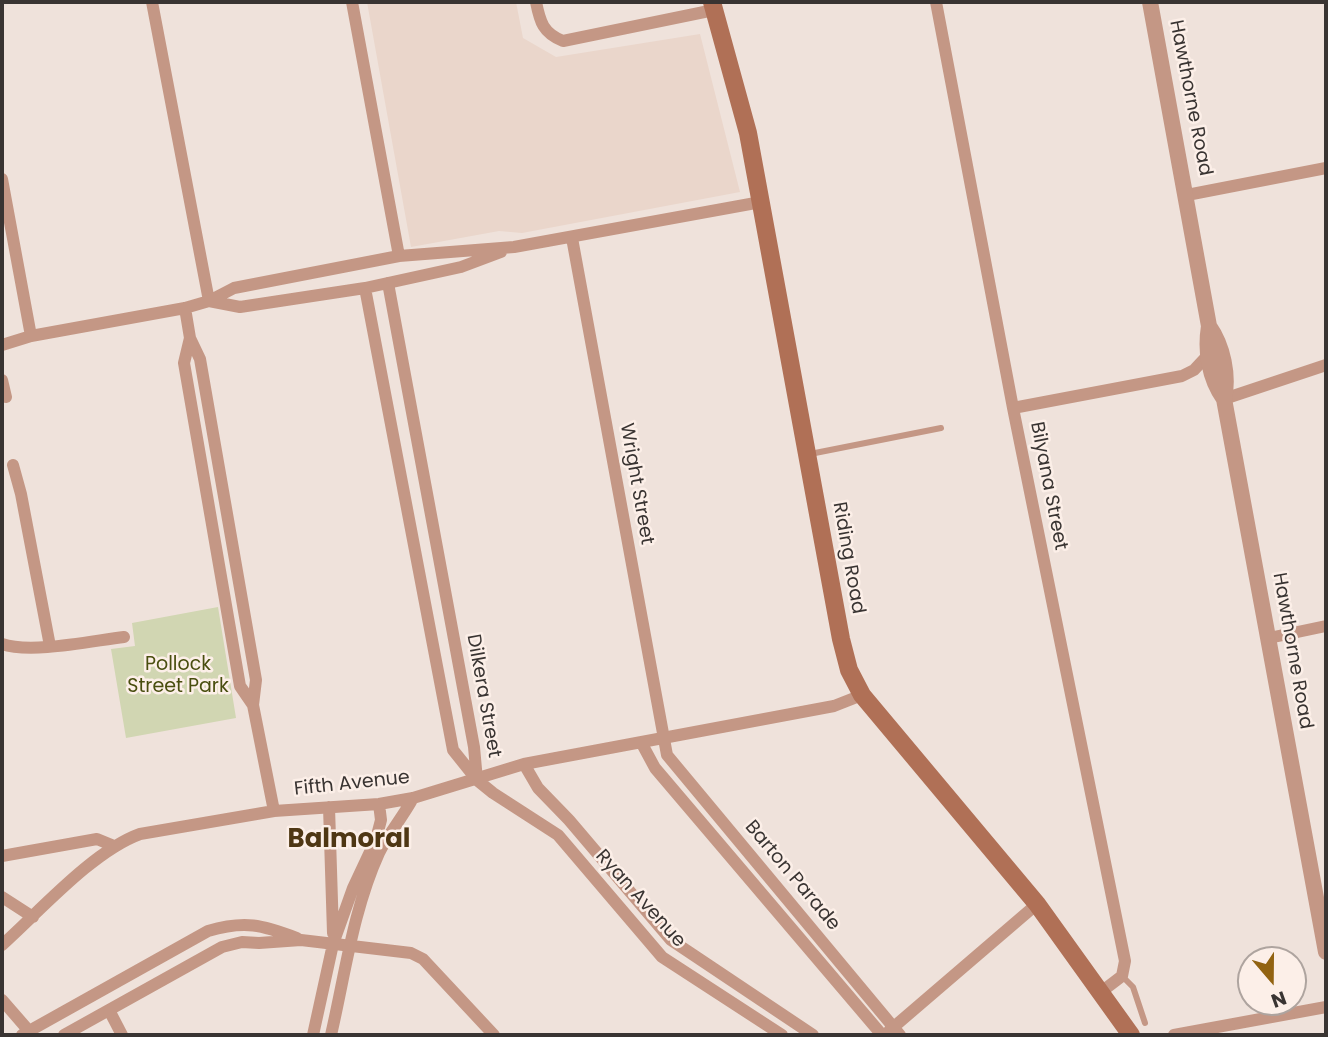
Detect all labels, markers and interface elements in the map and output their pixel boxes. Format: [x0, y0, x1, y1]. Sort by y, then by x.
street label: Hawthorne Road [1164, 18, 1216, 178]
street label: Bilyana Street [1024, 420, 1072, 552]
street label: Wright Street [614, 421, 658, 547]
street label: Riding Road [827, 500, 869, 616]
street label: Hawthorne Road [1267, 571, 1317, 731]
street label: Dilkera Street [461, 632, 505, 760]
park label: Pollock Street Park [127, 654, 229, 698]
street label: Fifth Avenue [293, 767, 411, 801]
street label: Barton Parade [739, 816, 845, 936]
district label: Balmoral [287, 824, 411, 856]
street label: Ryan Avenue [590, 845, 690, 953]
north arrow [1237, 946, 1307, 1016]
text: N [1267, 984, 1290, 1014]

